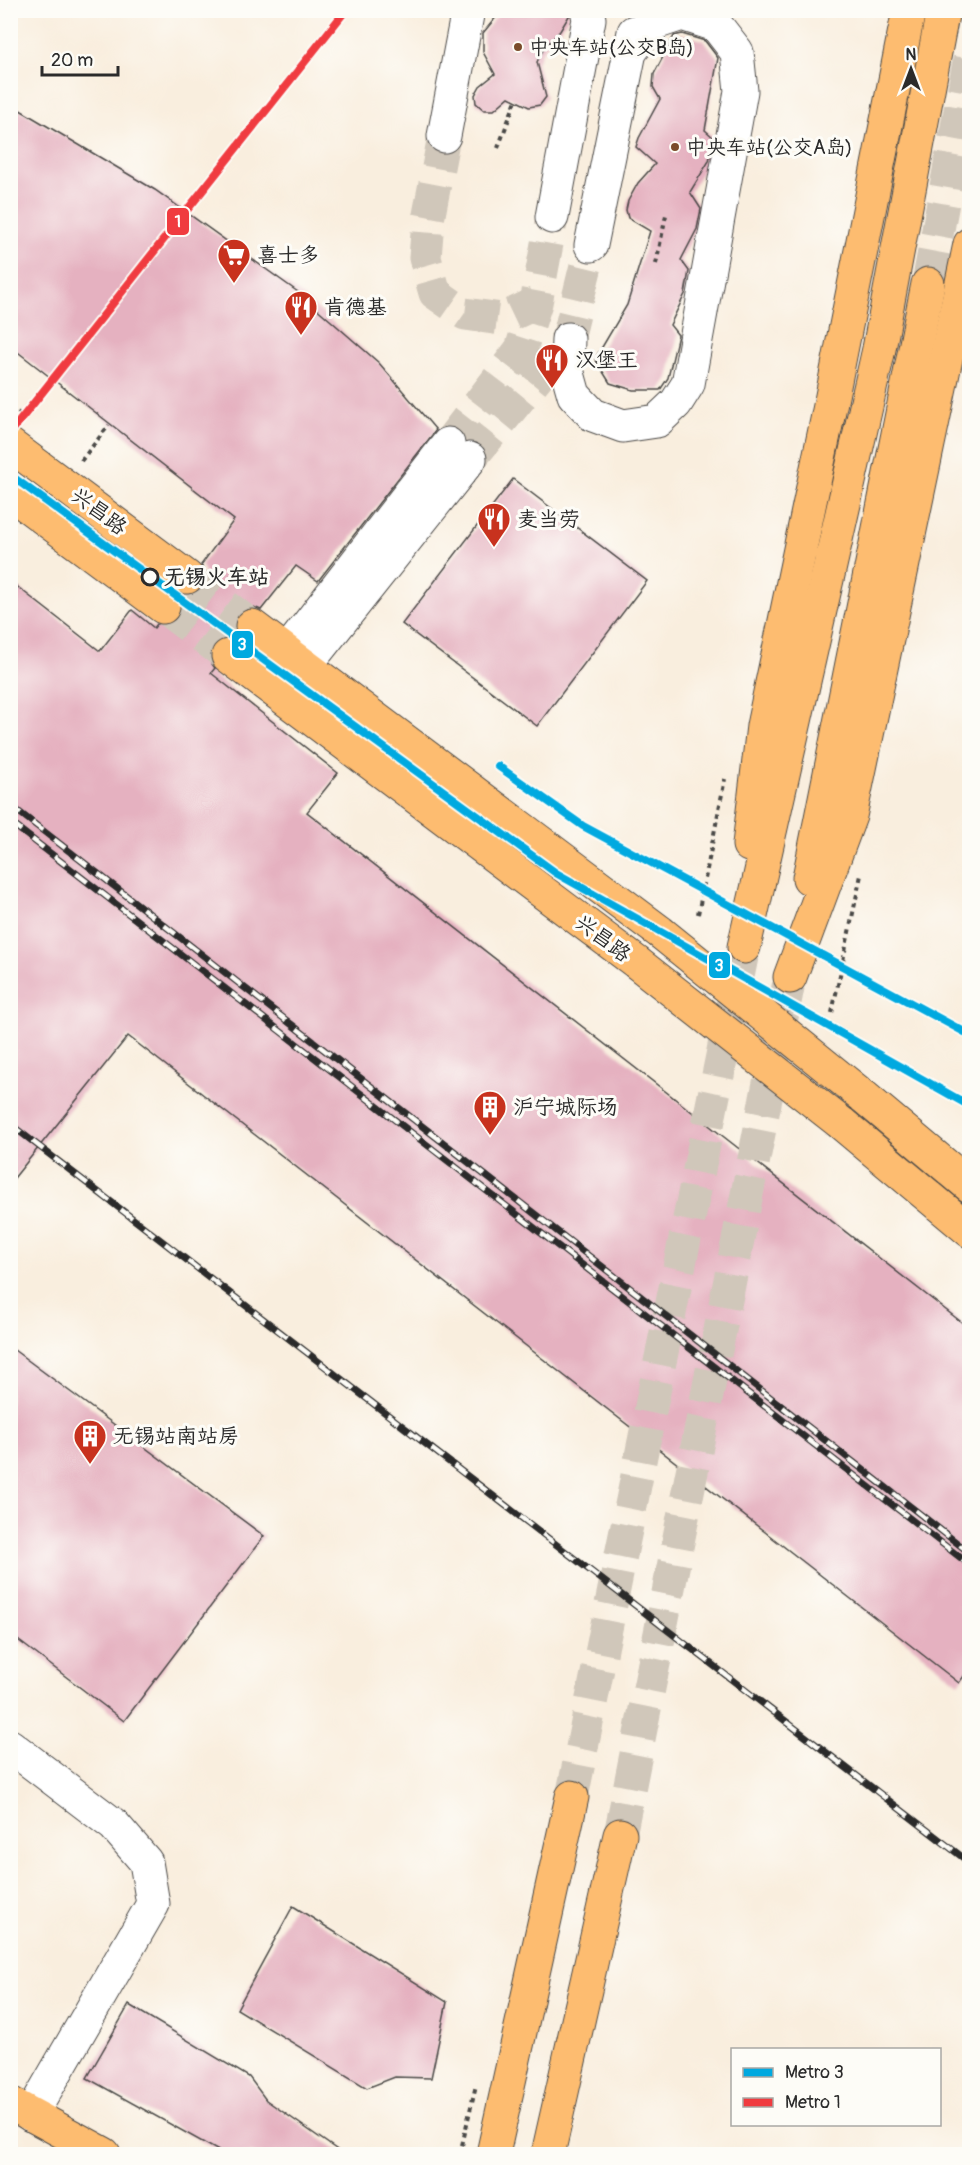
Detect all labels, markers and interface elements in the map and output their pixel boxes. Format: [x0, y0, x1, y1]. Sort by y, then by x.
place label: 中央车站(公交B岛) [529, 35, 694, 60]
scale bar [42, 39, 118, 77]
north arrow [881, 39, 941, 99]
marker: 中央车站(公交B岛) [512, 41, 524, 53]
text: N [906, 45, 917, 65]
text: 20 m [51, 49, 93, 72]
place label: 中央车站(公交A岛) [686, 135, 852, 160]
marker: 中央车站(公交A岛) [669, 141, 681, 153]
line badge: 1 [166, 207, 190, 236]
text: 1 [175, 212, 181, 232]
supermarket icon: 喜士多 [216, 237, 252, 284]
place label: 喜士多 [257, 242, 320, 269]
restaurant icon: 肯德基 [283, 289, 319, 336]
place label: 肯德基 [324, 294, 387, 321]
restaurant icon: 汉堡王 [534, 342, 570, 389]
place label: 汉堡王 [575, 347, 638, 374]
street label: 兴昌路 [65, 482, 132, 541]
restaurant icon: 麦当劳 [476, 501, 512, 548]
place label: 麦当劳 [517, 506, 580, 533]
place label: 无锡火车站 [164, 564, 269, 591]
marker: 无锡火车站 [141, 568, 159, 586]
line badge: 3 [231, 630, 254, 659]
text: 3 [238, 635, 247, 655]
street label: 兴昌路 [569, 909, 636, 968]
line badge: 3 [708, 951, 731, 979]
text: 3 [715, 956, 724, 976]
building icon: 沪宁城际场 [472, 1089, 508, 1136]
place label: 沪宁城际场 [513, 1094, 618, 1121]
building icon: 无锡站南站房 [72, 1418, 108, 1465]
place label: 无锡站南站房 [113, 1423, 239, 1450]
legend [731, 2048, 941, 2126]
text: Metro 3 [785, 2061, 844, 2084]
text: Metro 1 [785, 2091, 841, 2114]

